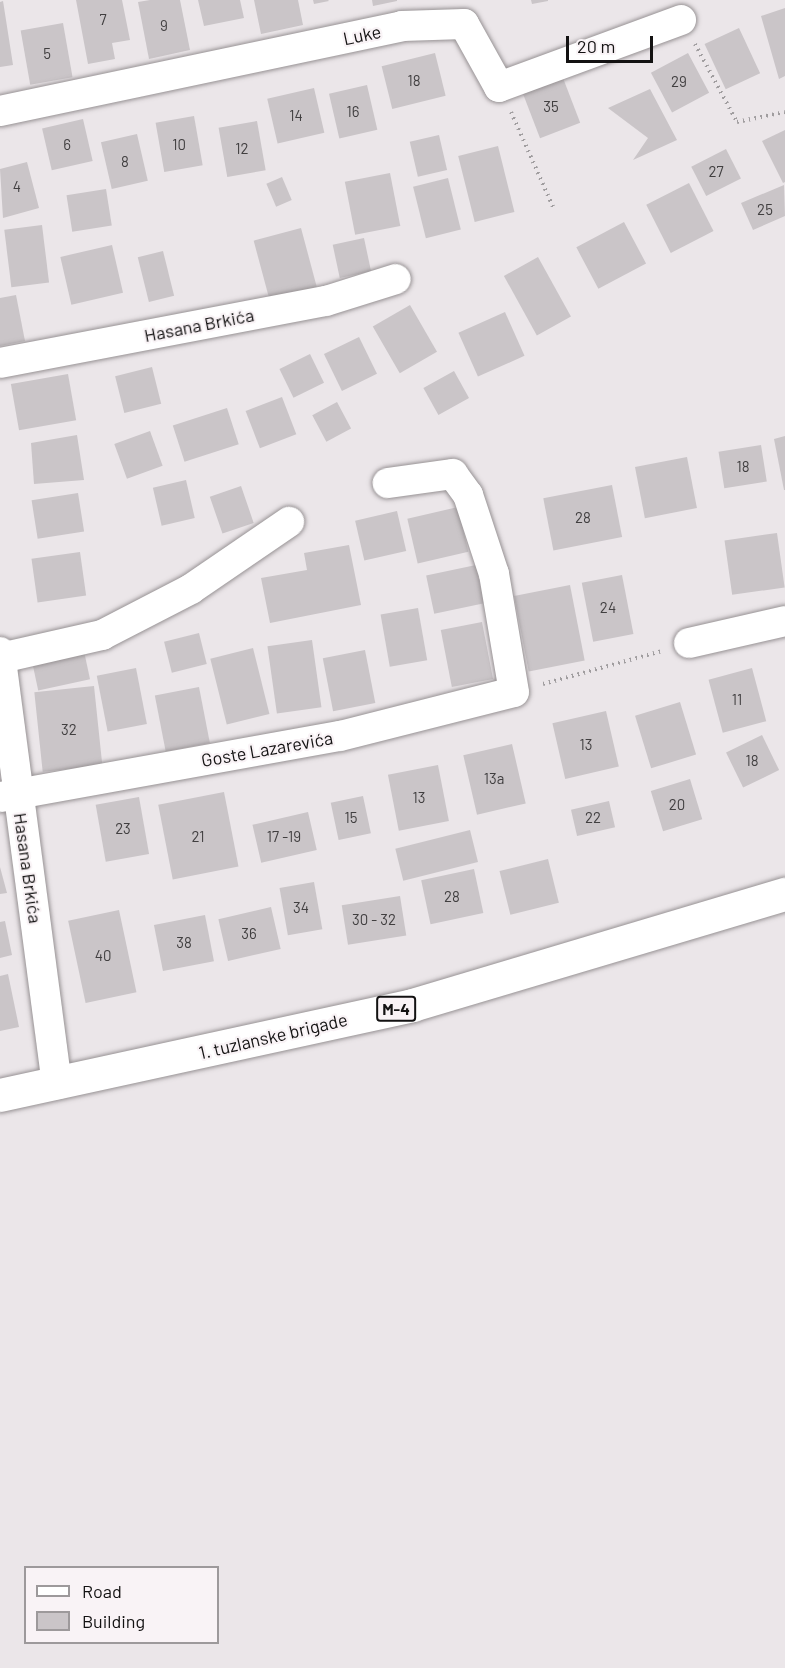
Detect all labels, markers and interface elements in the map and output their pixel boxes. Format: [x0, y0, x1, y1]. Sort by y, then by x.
house number: 7 [99, 11, 107, 29]
house number: 9 [160, 17, 168, 35]
street label: Luke [341, 20, 383, 50]
scale bar [569, 24, 656, 62]
text: 20 m [577, 35, 615, 57]
house number: 5 [43, 45, 51, 63]
house number: 18 [407, 72, 421, 90]
house number: 29 [671, 73, 687, 91]
house number: 35 [543, 98, 559, 116]
house number: 16 [347, 103, 359, 121]
house number: 14 [289, 107, 303, 125]
house number: 6 [63, 136, 71, 154]
house number: 10 [172, 136, 186, 154]
house number: 12 [235, 140, 249, 158]
house number: 8 [121, 153, 129, 171]
house number: 27 [708, 163, 724, 181]
house number: 4 [13, 178, 21, 196]
house number: 25 [757, 201, 773, 219]
street label: Hasana Brkića [142, 304, 256, 346]
house number: 18 [736, 458, 750, 476]
house number: 28 [575, 509, 591, 527]
house number: 24 [600, 599, 616, 617]
house number: 11 [732, 691, 742, 709]
house number: 32 [61, 721, 77, 739]
street label: Goste Lazarevića [200, 727, 334, 771]
house number: 13 [580, 736, 592, 754]
house number: 18 [745, 752, 759, 770]
house number: 13a [484, 770, 504, 788]
house number: 13 [413, 789, 425, 807]
house number: 20 [669, 796, 685, 814]
house number: 15 [345, 809, 357, 827]
house number: 22 [585, 809, 601, 827]
street label: Hasana Brkića [10, 811, 46, 925]
house number: 23 [115, 820, 131, 838]
house number: 21 [191, 828, 205, 846]
house number: 17 -19 [267, 828, 301, 846]
house number: 28 [444, 888, 460, 906]
house number: 34 [293, 899, 309, 917]
house number: 30 - 32 [352, 911, 396, 929]
house number: 36 [241, 925, 257, 943]
house number: 38 [176, 934, 192, 952]
house number: 40 [95, 947, 111, 965]
road number: M-4 [375, 996, 417, 1022]
street label: 1. tuzlanske brigade [197, 1008, 349, 1064]
legend [24, 1566, 219, 1644]
text: Road [82, 1580, 122, 1602]
text: Building [82, 1610, 145, 1632]

